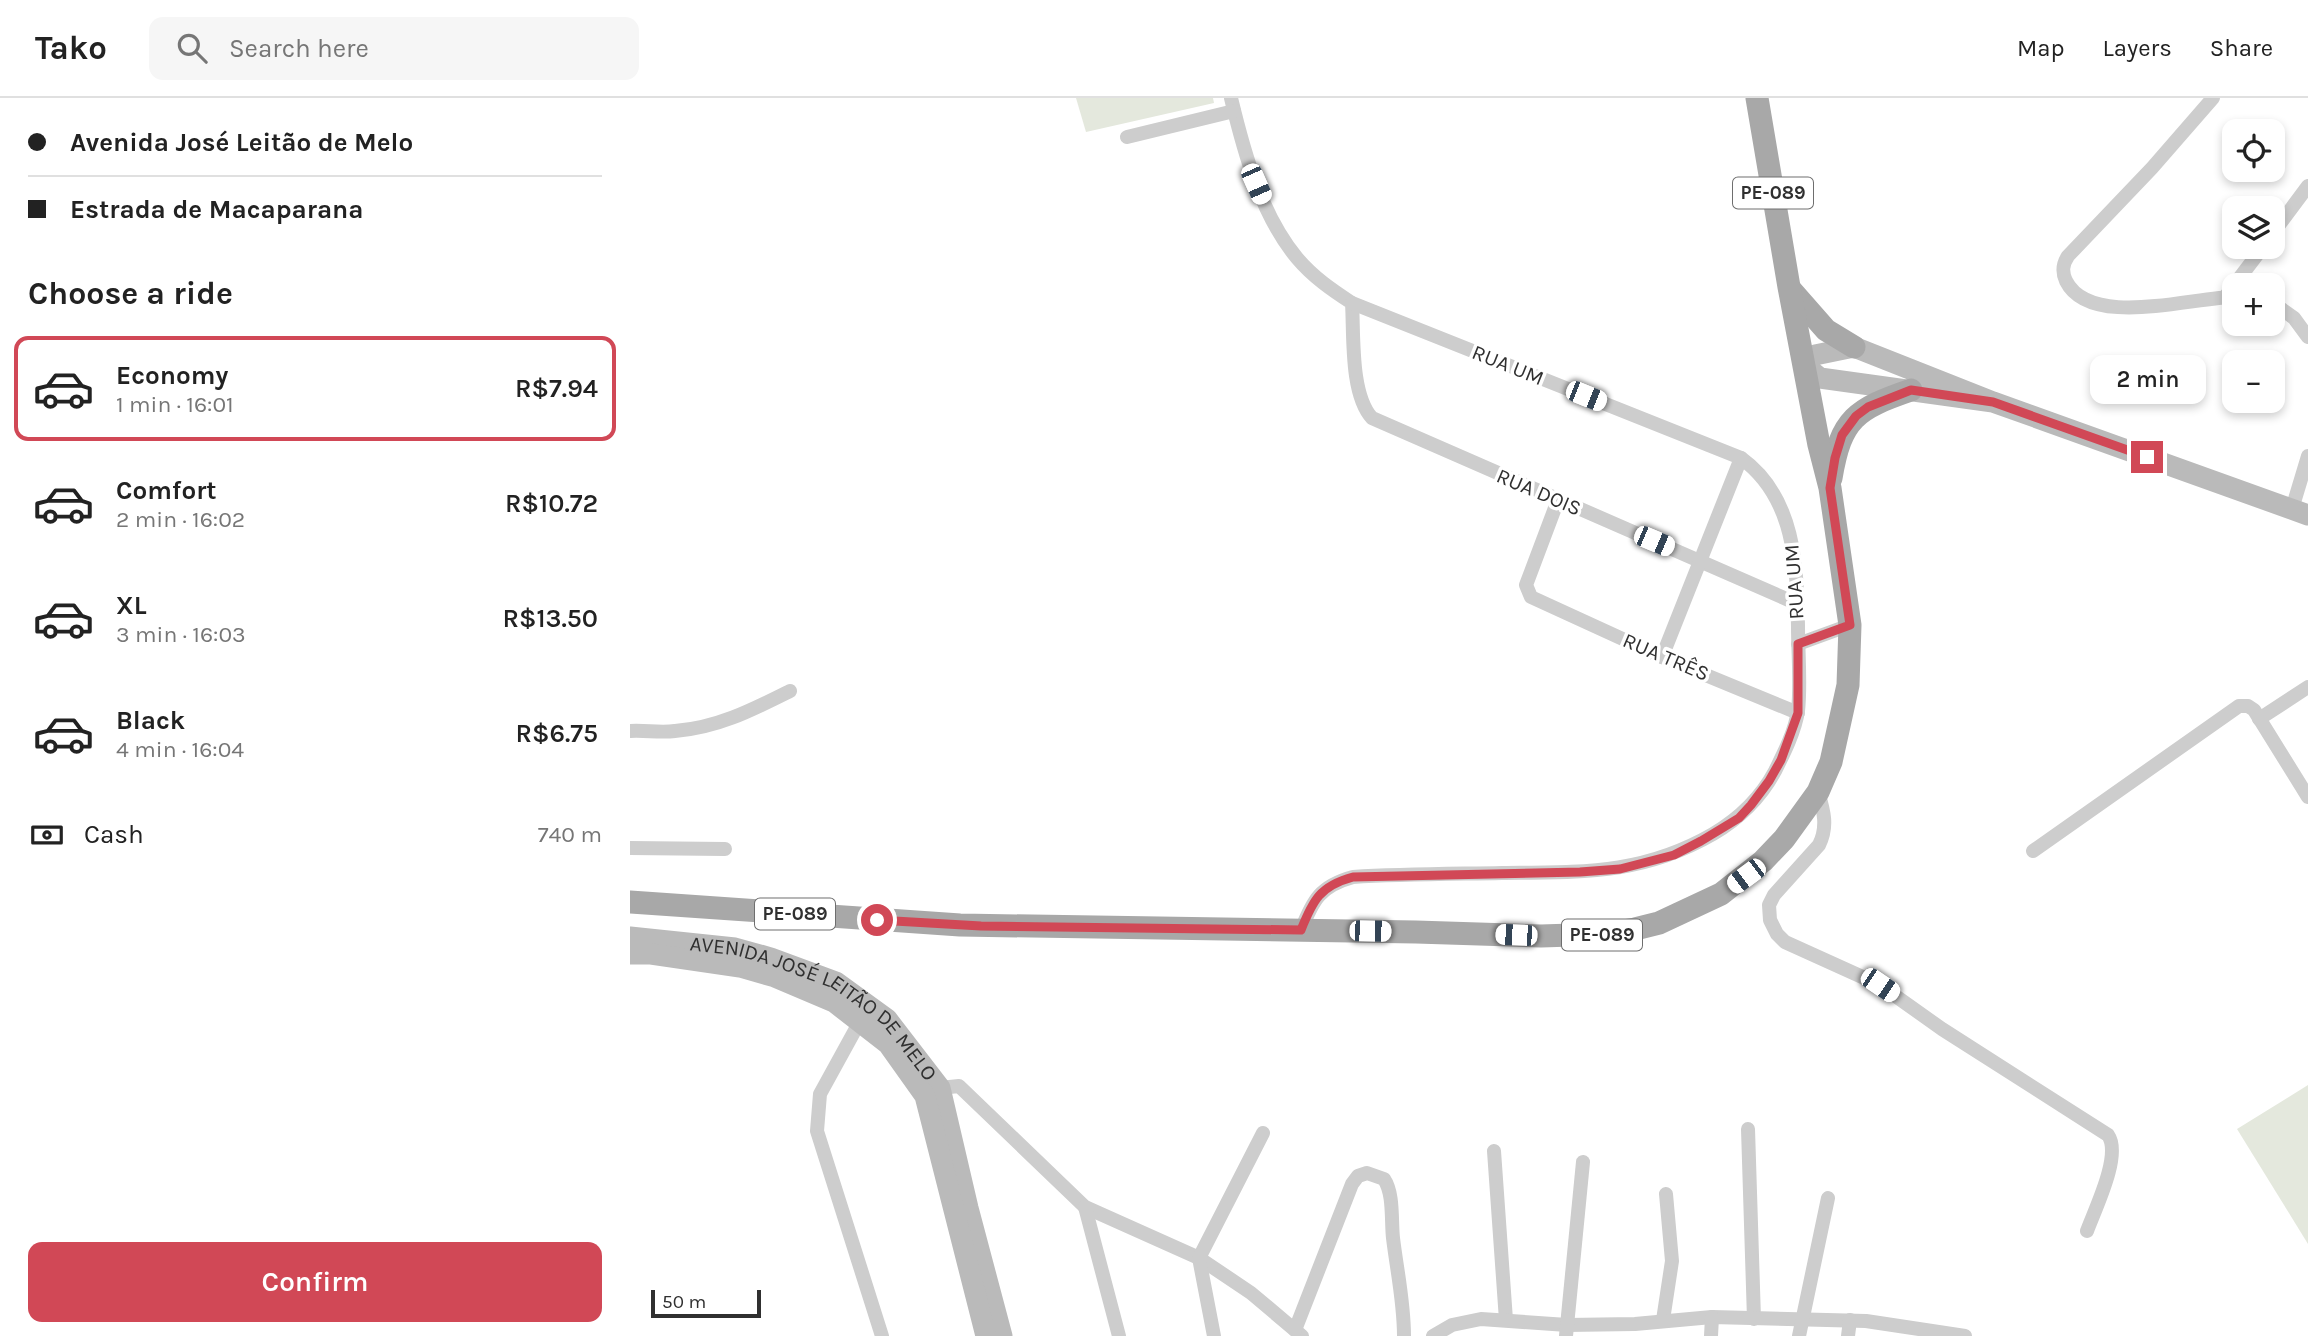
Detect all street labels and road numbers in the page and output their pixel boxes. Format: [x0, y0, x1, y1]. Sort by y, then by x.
road number: PE-089 [1733, 178, 1813, 208]
street label: RUA UM [1469, 340, 1547, 390]
street label: RUA DOIS [1493, 463, 1585, 521]
street label: RUA UM [1779, 544, 1809, 620]
street label: RUA TRÊS [1619, 628, 1713, 686]
road number: PE-089 [755, 898, 835, 930]
road number: PE-089 [1562, 920, 1642, 950]
street label: AVENIDA JOSÉ LEITÃO DE MELO [689, 931, 942, 1085]

